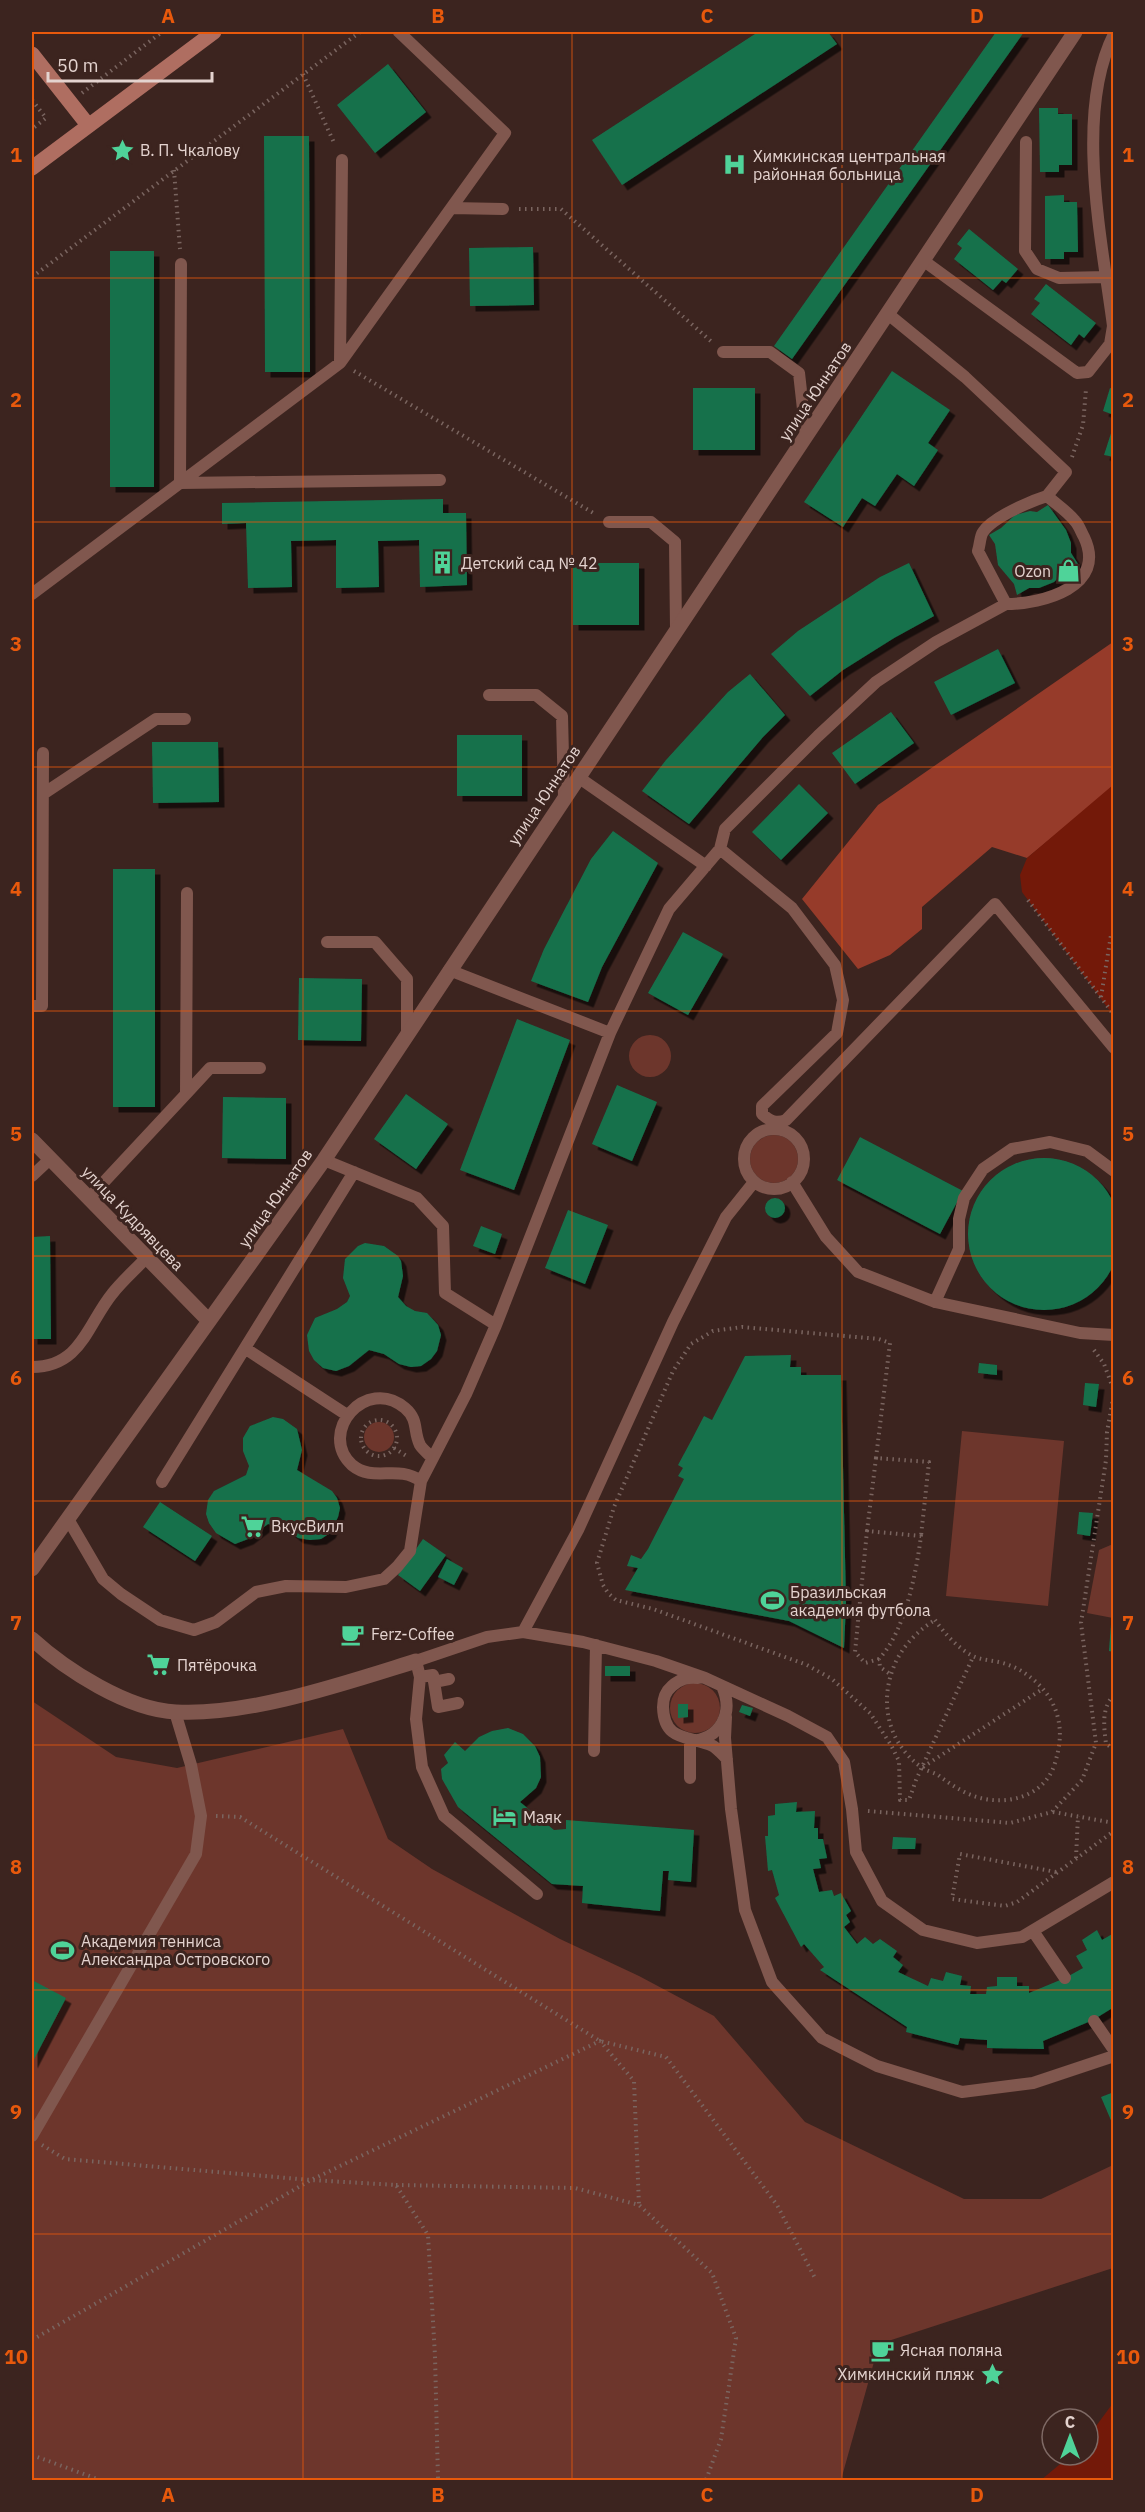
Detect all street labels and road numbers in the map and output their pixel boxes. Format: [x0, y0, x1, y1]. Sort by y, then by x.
street label: улица Юннатов [774, 337, 856, 445]
street label: улица Юннатов [503, 741, 585, 849]
street label: улица Юннатов [234, 1145, 316, 1251]
street label: улица Кудрявцева [78, 1161, 188, 1275]

